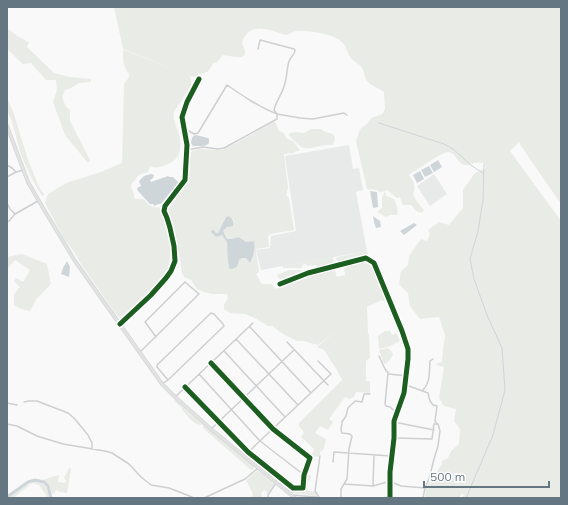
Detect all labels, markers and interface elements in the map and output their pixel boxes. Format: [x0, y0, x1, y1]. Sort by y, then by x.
scale bar [424, 463, 549, 489]
text: 500 m [430, 469, 465, 484]

